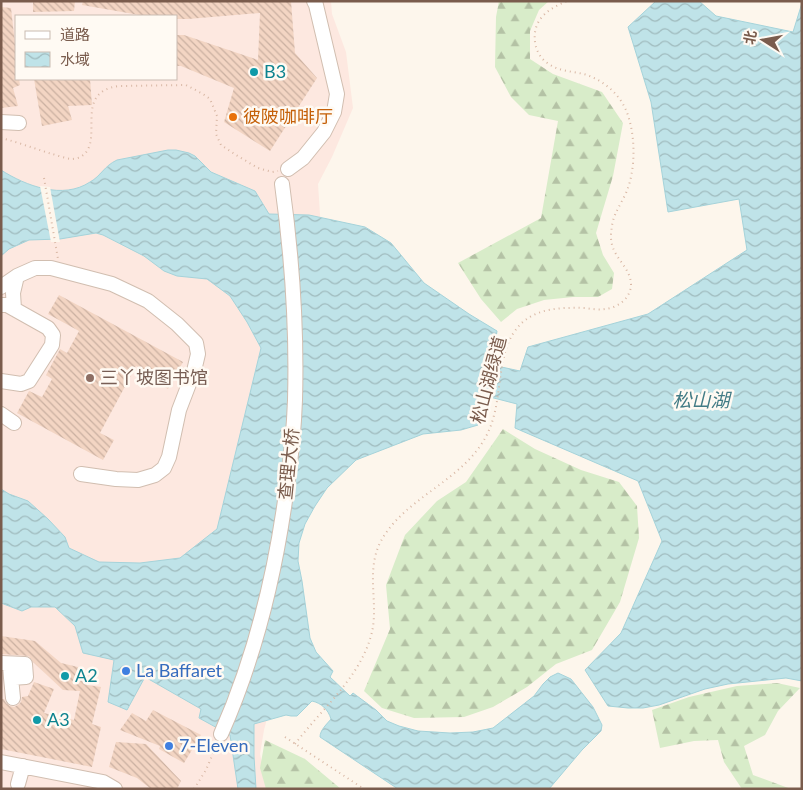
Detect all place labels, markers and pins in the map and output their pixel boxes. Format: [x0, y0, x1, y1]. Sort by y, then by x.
place label: B3 [264, 60, 286, 82]
marker: B3 [248, 66, 260, 78]
place label: 彼陂咖啡厅 [243, 105, 333, 127]
marker: 彼陂咖啡厅 [227, 111, 239, 123]
place label: 三丫坡图书馆 [100, 366, 208, 388]
marker: 三丫坡图书馆 [84, 372, 96, 384]
place label: La Baffaret [136, 659, 223, 681]
place label: A2 [75, 664, 98, 686]
marker: La Baffaret [120, 665, 132, 677]
marker: A2 [59, 670, 71, 682]
place label: A3 [47, 708, 70, 730]
marker: A3 [31, 714, 43, 726]
place label: 7-Eleven [179, 734, 249, 756]
marker: 7-Eleven [163, 740, 175, 752]

